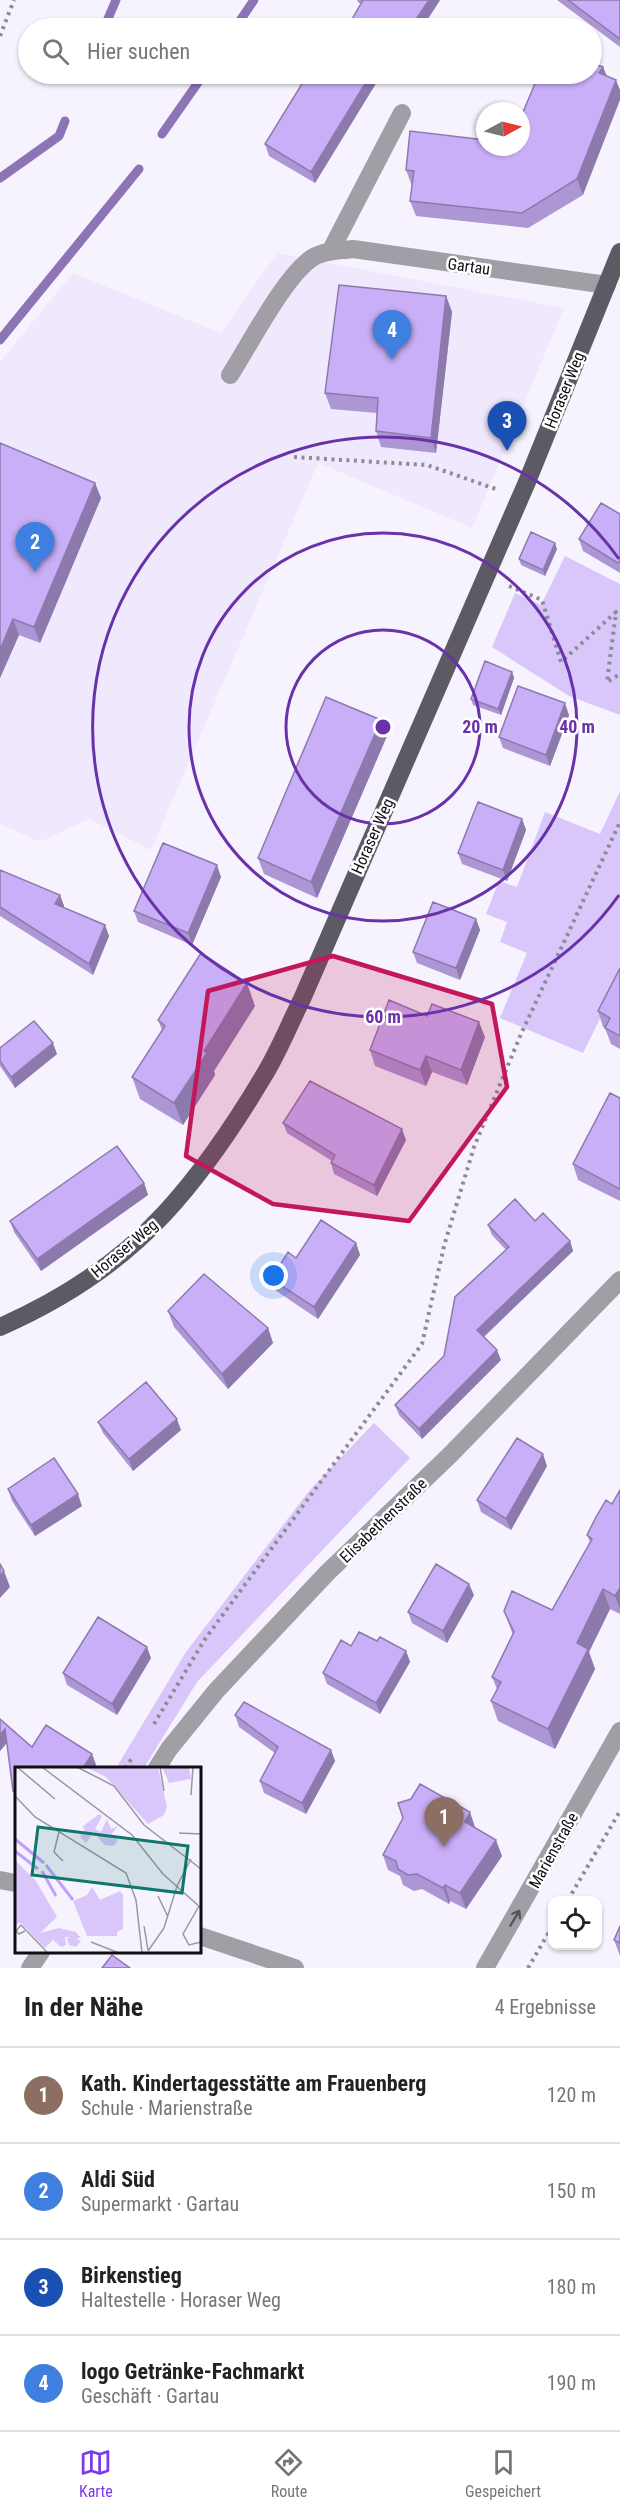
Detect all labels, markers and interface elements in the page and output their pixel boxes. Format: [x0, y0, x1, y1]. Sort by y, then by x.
search box [18, 18, 602, 84]
icon: search [39, 35, 72, 68]
text: Hier suchen [87, 39, 190, 64]
north arrow [476, 102, 530, 156]
street label: Gartau [447, 254, 491, 279]
pin: 4 [372, 310, 412, 360]
street label: Horaser Weg [541, 349, 588, 431]
pin: 3 [488, 402, 526, 451]
pin: 2 [15, 522, 54, 572]
text: 20 m [462, 716, 498, 737]
text: 40 m [559, 716, 595, 737]
centre of rings [373, 717, 393, 737]
street label: Horaser Weg [347, 795, 398, 877]
text: 60 m [365, 1006, 401, 1027]
street label: Horaser Weg [87, 1215, 161, 1282]
your location [259, 1261, 288, 1290]
street label: Elisabethenstraße [336, 1474, 431, 1567]
inset map [15, 1767, 201, 1953]
pin: 1 [424, 1798, 464, 1847]
street label: Marienstraße [525, 1809, 582, 1891]
map controls [548, 1896, 602, 1950]
button: locate [548, 1896, 602, 1950]
one-way arrow [509, 1910, 521, 1927]
text: In der Nähe [24, 1992, 143, 2022]
text: 4 Ergebnisse [495, 1995, 596, 2019]
text: Kath. Kindertagesstätte am Frauenberg [81, 2071, 426, 2096]
text: 1 [38, 2083, 49, 2107]
text: 120 m [547, 2083, 596, 2107]
text: Schule · Marienstraße [81, 2096, 253, 2120]
text: Aldi Süd [81, 2167, 155, 2192]
text: 2 [38, 2179, 49, 2203]
text: 150 m [547, 2179, 596, 2203]
text: Supermarkt · Gartau [81, 2192, 239, 2216]
text: Birkenstieg [81, 2263, 182, 2288]
text: 3 [38, 2275, 49, 2299]
text: 180 m [547, 2275, 596, 2299]
text: Haltestelle · Horaser Weg [81, 2288, 281, 2312]
text: logo Getränke-Fachmarkt [81, 2359, 304, 2384]
text: 4 [38, 2371, 49, 2395]
text: 190 m [547, 2371, 596, 2395]
text: Geschäft · Gartau [81, 2384, 219, 2408]
tab: Karte [79, 2446, 113, 2501]
tab: Route [271, 2446, 307, 2501]
tab: Gespeichert [465, 2446, 541, 2501]

